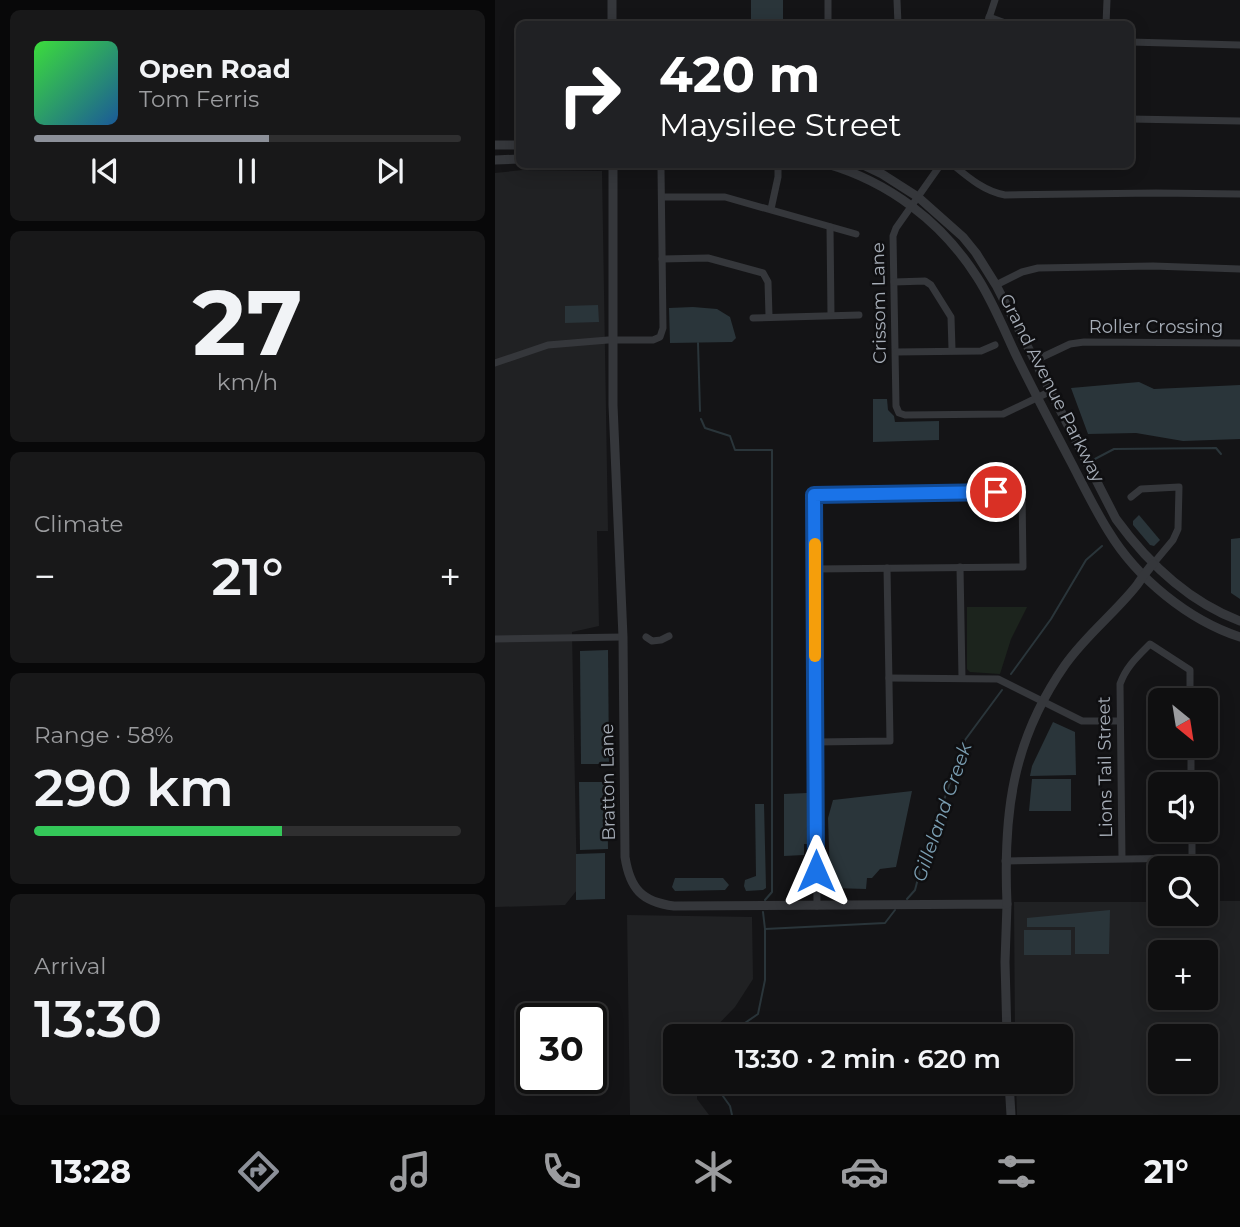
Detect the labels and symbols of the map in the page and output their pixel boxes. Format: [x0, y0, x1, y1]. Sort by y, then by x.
street label: Crissom Lane [867, 242, 891, 364]
street label: Grand Avenue Parkway [995, 290, 1109, 486]
street label: Roller Crossing [1089, 316, 1223, 338]
pin [966, 462, 1026, 522]
north arrow [1148, 688, 1218, 758]
street label: Lions Tail Street [1093, 696, 1117, 838]
street label: Bratton Lane [596, 723, 620, 841]
water label: Gilleland Creek [907, 739, 977, 885]
position arrow [779, 834, 853, 908]
speed limit sign: 30 [516, 1003, 607, 1094]

